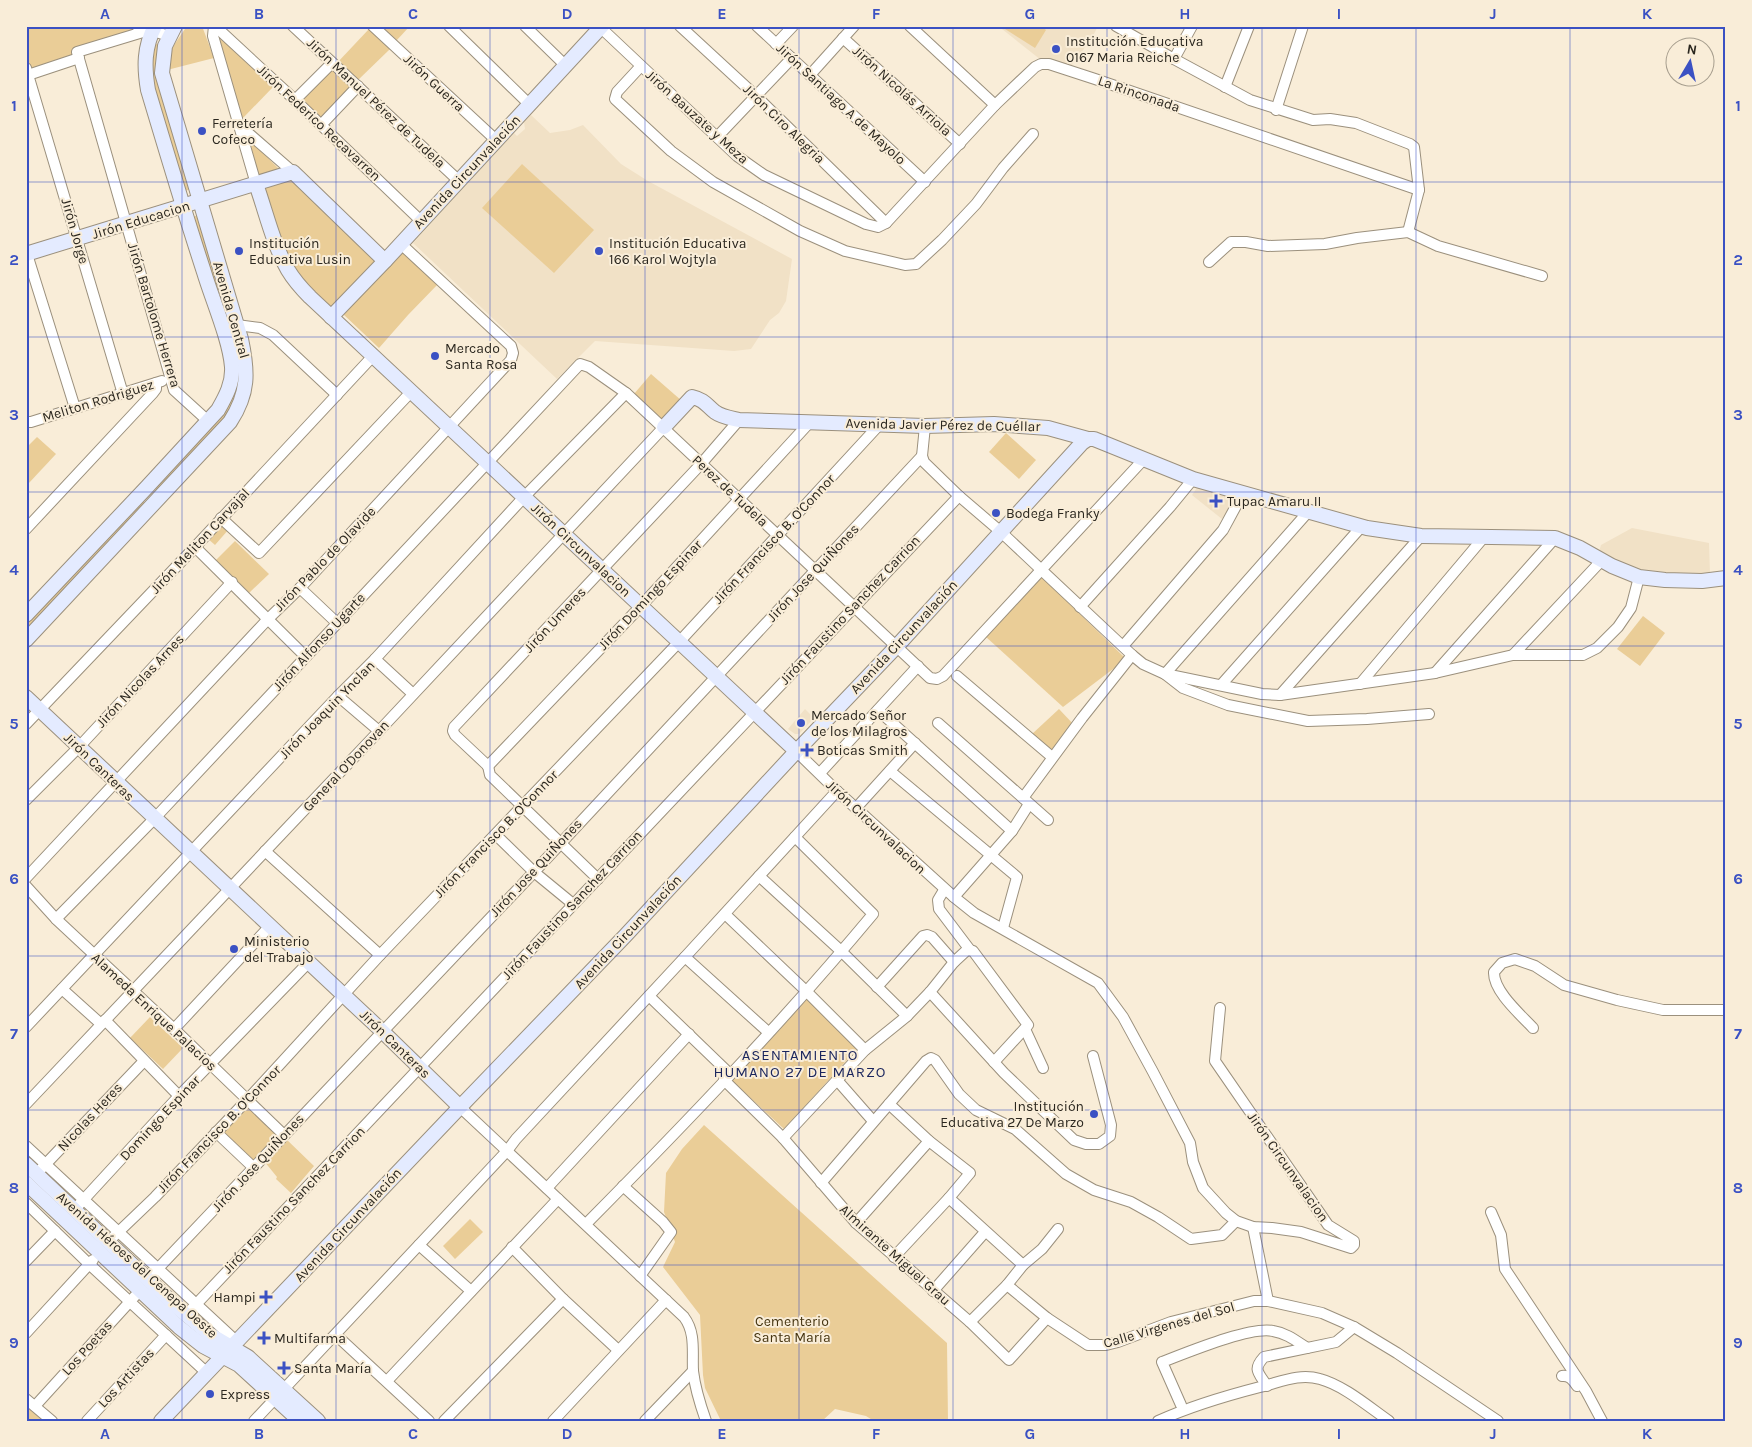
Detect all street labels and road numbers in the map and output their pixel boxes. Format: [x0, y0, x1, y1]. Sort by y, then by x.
street label: Jirón Manuel Pérez de Tudela [303, 34, 449, 172]
street label: Jirón Santiago A de Mayolo [773, 40, 909, 168]
street label: Jirón Nicolás Arriola [849, 42, 955, 140]
street label: Jirón Guerra [400, 51, 468, 115]
street label: Jirón Federico Recavarren [254, 61, 384, 185]
street label: Jirón Bauzate y Meza [642, 66, 752, 168]
street label: La Rinconada [1096, 72, 1182, 116]
street label: Jirón Ciro Alegria [740, 81, 828, 167]
street label: Avenida Circunvalación [410, 111, 524, 233]
street label: Jirón Jorge [58, 196, 92, 266]
street label: Jirón Educacion [90, 197, 192, 243]
street label: Jirón Bartolome Herrera [124, 241, 184, 389]
street label: Avenida Central [209, 260, 253, 360]
street label: Meliton Rodriguez [40, 376, 156, 426]
street label: Avenida Javier Pérez de Cuéllar [845, 415, 1042, 435]
street label: Perez de Tudela [689, 452, 771, 530]
street label: Jirón Francisco B. O'Connor [709, 470, 839, 607]
street label: Jirón Meliton Carvajal [147, 485, 253, 597]
street label: Jirón Circunvalacion [528, 499, 634, 601]
street label: Jirón Pablo de Olavide [271, 503, 379, 615]
street label: Jirón Jose QuiÑones [763, 521, 863, 625]
street label: Jirón Faustino Sanchez Carrion [776, 532, 924, 688]
street label: Jirón Domingo Espinar [594, 536, 706, 654]
street label: Avenida Circunvalación [847, 576, 961, 698]
street label: Jirón Umeres [520, 584, 590, 656]
street label: Jirón Alfonso Ugarte [269, 589, 369, 695]
street label: Jirón Nicolas Arnes [92, 631, 188, 731]
street label: Jirón Joaquin Ynclan [276, 657, 378, 763]
street label: General O'Donovan [299, 717, 393, 815]
street label: Jirón Canteras [60, 729, 138, 805]
street label: Jirón Francisco B. O'Connor [430, 766, 562, 901]
street label: Jirón Circunvalacion [823, 776, 929, 878]
street label: Jirón Jose QuiÑones [486, 816, 586, 920]
street label: Jirón Faustino Sanchez Carrion [498, 827, 646, 983]
street label: Avenida Circunvalación [571, 871, 685, 993]
street label: Alameda Enrique Palacios [88, 949, 220, 1075]
street label: Jirón Canteras [356, 1006, 434, 1082]
street label: Jirón Francisco B. O'Connor [153, 1061, 285, 1196]
street label: Domingo Espinar [116, 1071, 204, 1164]
street label: Nicolas Heres [54, 1079, 126, 1155]
street label: Jirón Circunvalacion [1244, 1109, 1332, 1225]
street label: Jirón Jose QuiÑones [208, 1111, 308, 1215]
street label: Jirón Faustino Sanchez Carrion [219, 1123, 369, 1277]
street label: Avenida Circunvalación [291, 1164, 405, 1286]
street label: Avenida Héroes del Cenepa Oeste [53, 1188, 221, 1342]
street label: Almirante Miguel Grau [836, 1201, 954, 1309]
street label: Calle Virgenes del Sol [1101, 1298, 1237, 1352]
street label: Los Poetas [58, 1317, 116, 1379]
street label: Los Artistas [94, 1345, 158, 1411]

